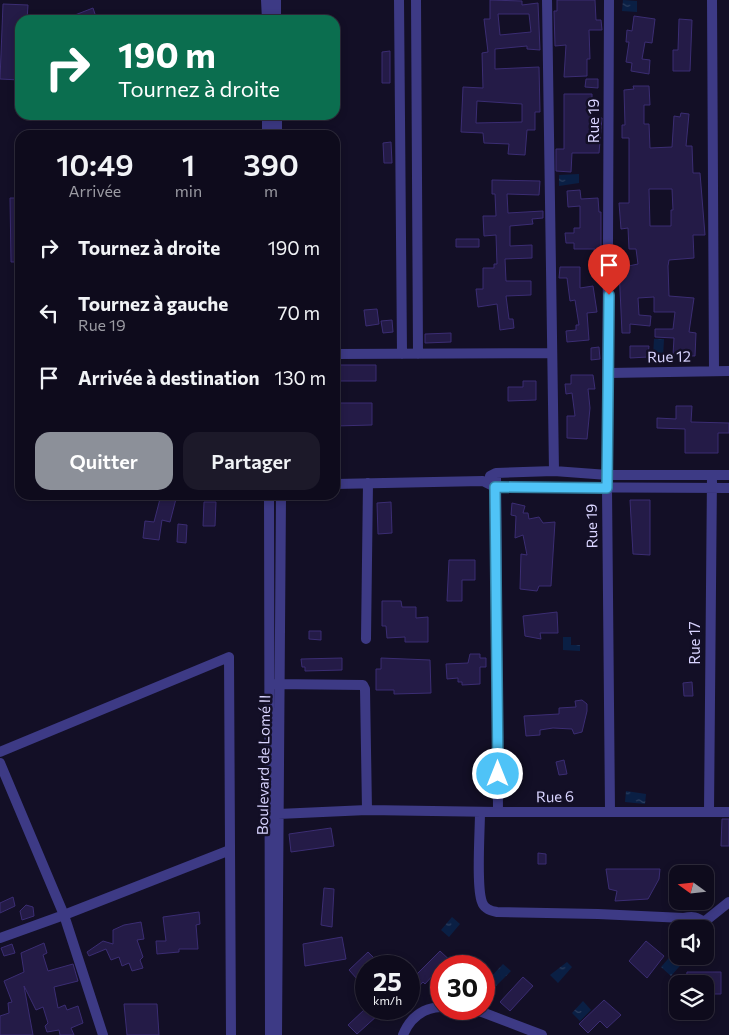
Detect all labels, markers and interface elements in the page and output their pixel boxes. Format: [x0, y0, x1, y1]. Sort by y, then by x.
text: 190 m [118, 32, 216, 75]
icon: right [35, 35, 100, 100]
text: Tournez à droite [118, 75, 280, 102]
street label: Rue 19 [584, 99, 602, 143]
text: 10:49 [56, 145, 134, 182]
text: 1 [182, 145, 195, 182]
text: 390 [243, 145, 299, 182]
text: Arrivée [69, 181, 121, 200]
text: min [175, 181, 202, 200]
text: m [264, 181, 278, 200]
icon: right [35, 234, 63, 262]
text: Tournez à droite [78, 236, 220, 259]
text: 190 m [268, 236, 320, 259]
pin [588, 244, 630, 295]
icon: arrive [595, 251, 623, 279]
text: Tournez à gauche [78, 292, 228, 315]
icon: left [35, 299, 63, 327]
text: 70 m [277, 301, 320, 324]
text: Rue 19 [78, 315, 126, 334]
street label: Rue 12 [647, 347, 691, 365]
icon: arrive [35, 364, 63, 392]
text: Arrivée à destination [78, 366, 260, 389]
text: 130 m [275, 366, 326, 389]
button: Quitter [35, 432, 173, 490]
button: Partager [183, 432, 320, 490]
street label: Rue 19 [582, 504, 600, 548]
street label: Rue 17 [685, 621, 703, 665]
street label: Boulevard de Lomé II [253, 695, 273, 835]
position arrow [471, 747, 523, 799]
street label: Rue 6 [536, 787, 574, 805]
north arrow [669, 865, 714, 910]
map controls [669, 865, 714, 1020]
button: sound [669, 920, 714, 965]
speed limit sign: 30 [430, 955, 495, 1020]
text: 25 [373, 966, 402, 996]
button: layers [669, 975, 714, 1020]
text: km/h [373, 993, 402, 1007]

